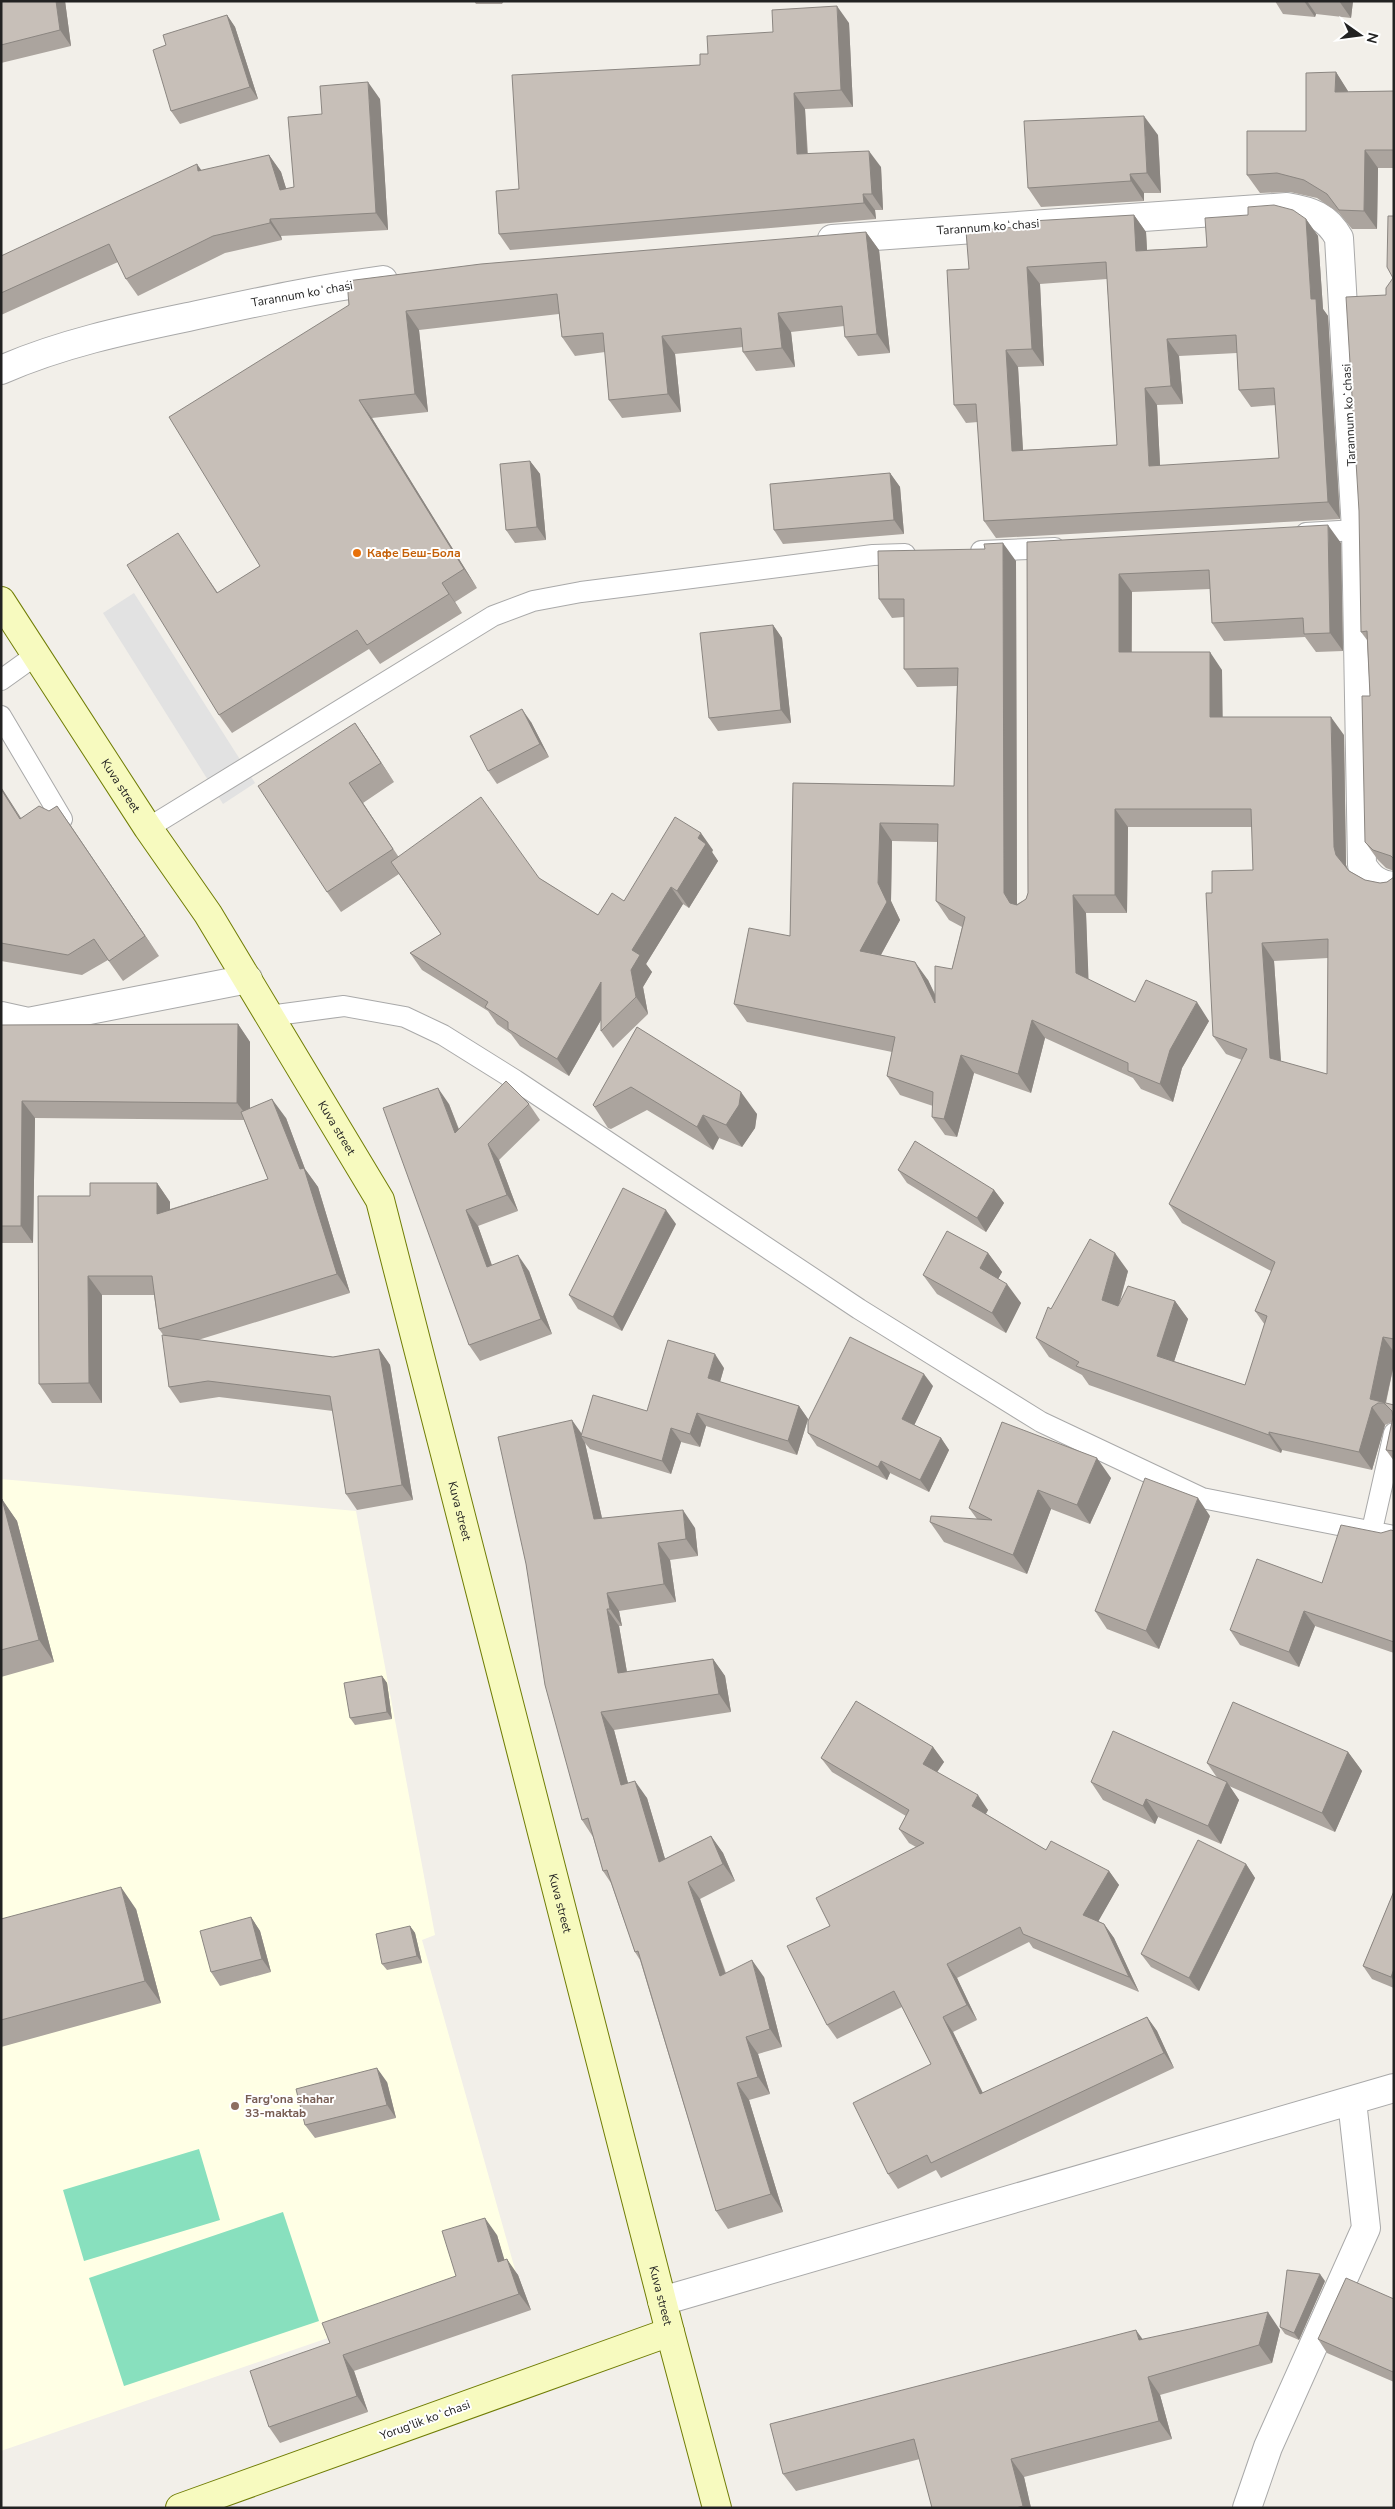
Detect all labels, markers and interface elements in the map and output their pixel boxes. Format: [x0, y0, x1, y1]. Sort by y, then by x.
north arrow [1335, 10, 1385, 60]
text: N [1362, 31, 1383, 45]
street label: Tarannum koʻchasi [936, 215, 1040, 239]
street label: Tarannum koʻchasi [250, 277, 354, 311]
street label: Tarannum koʻchasi [1338, 363, 1360, 467]
place label: Кафе Беш-Бола [367, 545, 461, 561]
marker: Кафе Беш-Бола [351, 547, 363, 559]
street label: Kuva street [97, 756, 144, 816]
street label: Kuva street [314, 1098, 360, 1159]
street label: Kuva street [444, 1479, 475, 1543]
street label: Kuva street [545, 1872, 576, 1935]
place label: Farg'ona shahar 33-maktab [245, 2091, 335, 2121]
marker: Farg'ona shahar 33-maktab [229, 2100, 241, 2112]
street label: Kuva street [645, 2264, 676, 2328]
street label: Yorug'lik koʻchasi [377, 2396, 472, 2444]

